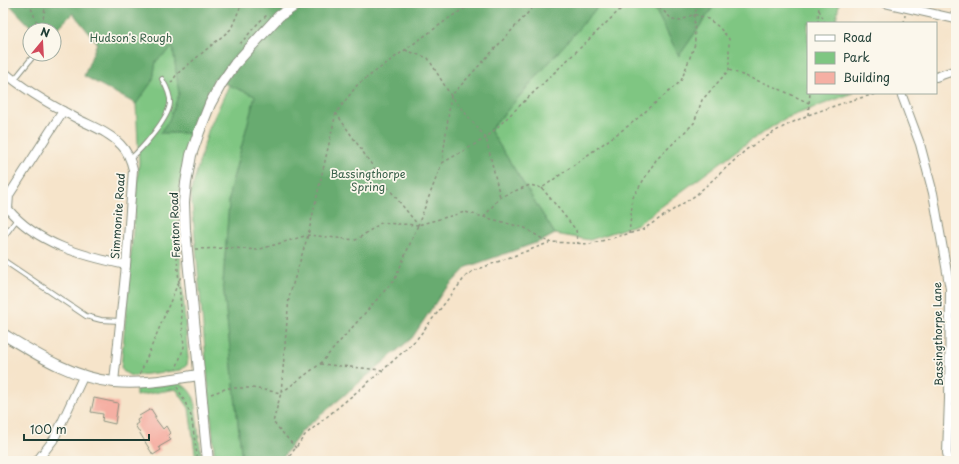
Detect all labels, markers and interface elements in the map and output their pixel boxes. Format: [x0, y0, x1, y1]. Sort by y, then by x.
north arrow [22, 22, 62, 62]
legend [807, 22, 937, 94]
text: N [38, 23, 52, 42]
text: Road [843, 28, 872, 46]
park label: Hudson's Rough [90, 29, 172, 46]
text: Park [843, 48, 870, 66]
text: Building [843, 68, 890, 86]
park label: Bassingthorpe Spring [330, 165, 406, 195]
street label: Simmonite Road [106, 172, 129, 259]
street label: Fenton Road [165, 192, 184, 258]
street label: Bassingthorpe Lane [928, 282, 947, 386]
scale bar [24, 416, 149, 442]
text: 100 m [30, 420, 67, 438]

